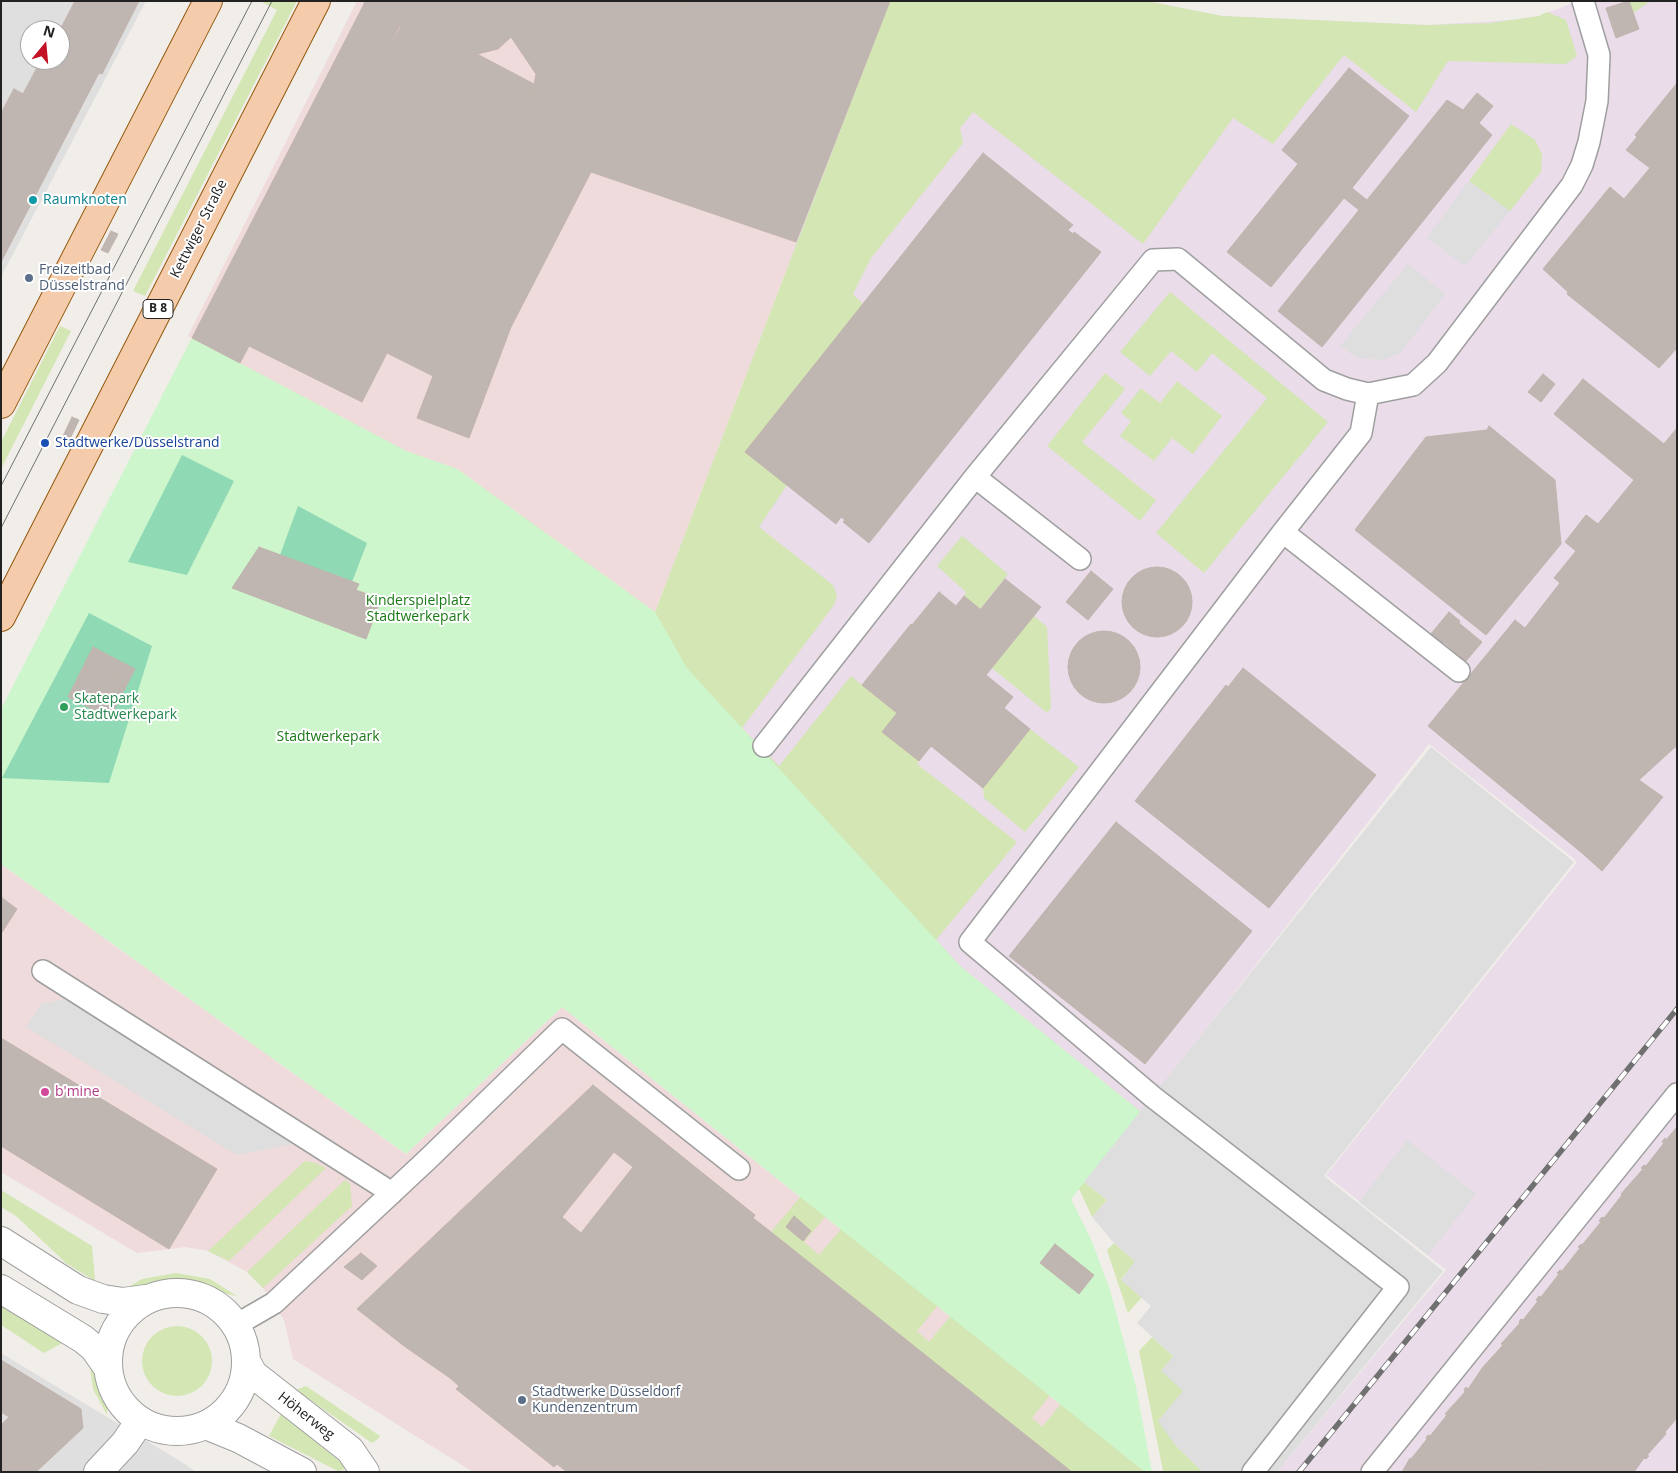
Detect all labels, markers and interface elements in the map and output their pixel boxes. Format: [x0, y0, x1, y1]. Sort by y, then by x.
north arrow [20, 20, 70, 70]
text: N [41, 20, 57, 42]
street label: Kettwiger Straße [167, 177, 231, 281]
place label: Raumknoten [43, 192, 127, 208]
marker: Raumknoten [27, 194, 39, 206]
place label: Freizeitbad Düsselstrand [39, 262, 125, 294]
marker: Freizeitbad Düsselstrand [23, 272, 35, 284]
road number: B 8 [143, 300, 173, 318]
place label: Stadtwerke/Düsselstrand [55, 435, 220, 451]
marker: Stadtwerke/Düsselstrand [39, 437, 51, 449]
park label: Kinderspielplatz Stadtwerkepark [366, 593, 470, 626]
place label: Skatepark Stadtwerkepark [74, 691, 177, 724]
marker: Skatepark Stadtwerkepark [58, 701, 70, 713]
park label: Stadtwerkepark [276, 729, 380, 745]
place label: b'mine [55, 1084, 100, 1100]
marker: b'mine [39, 1086, 51, 1098]
place label: Stadtwerke Düsseldorf Kundenzentrum [532, 1384, 680, 1416]
street label: Höherweg [274, 1389, 338, 1443]
marker: Stadtwerke Düsseldorf Kundenzentrum [516, 1394, 528, 1406]

